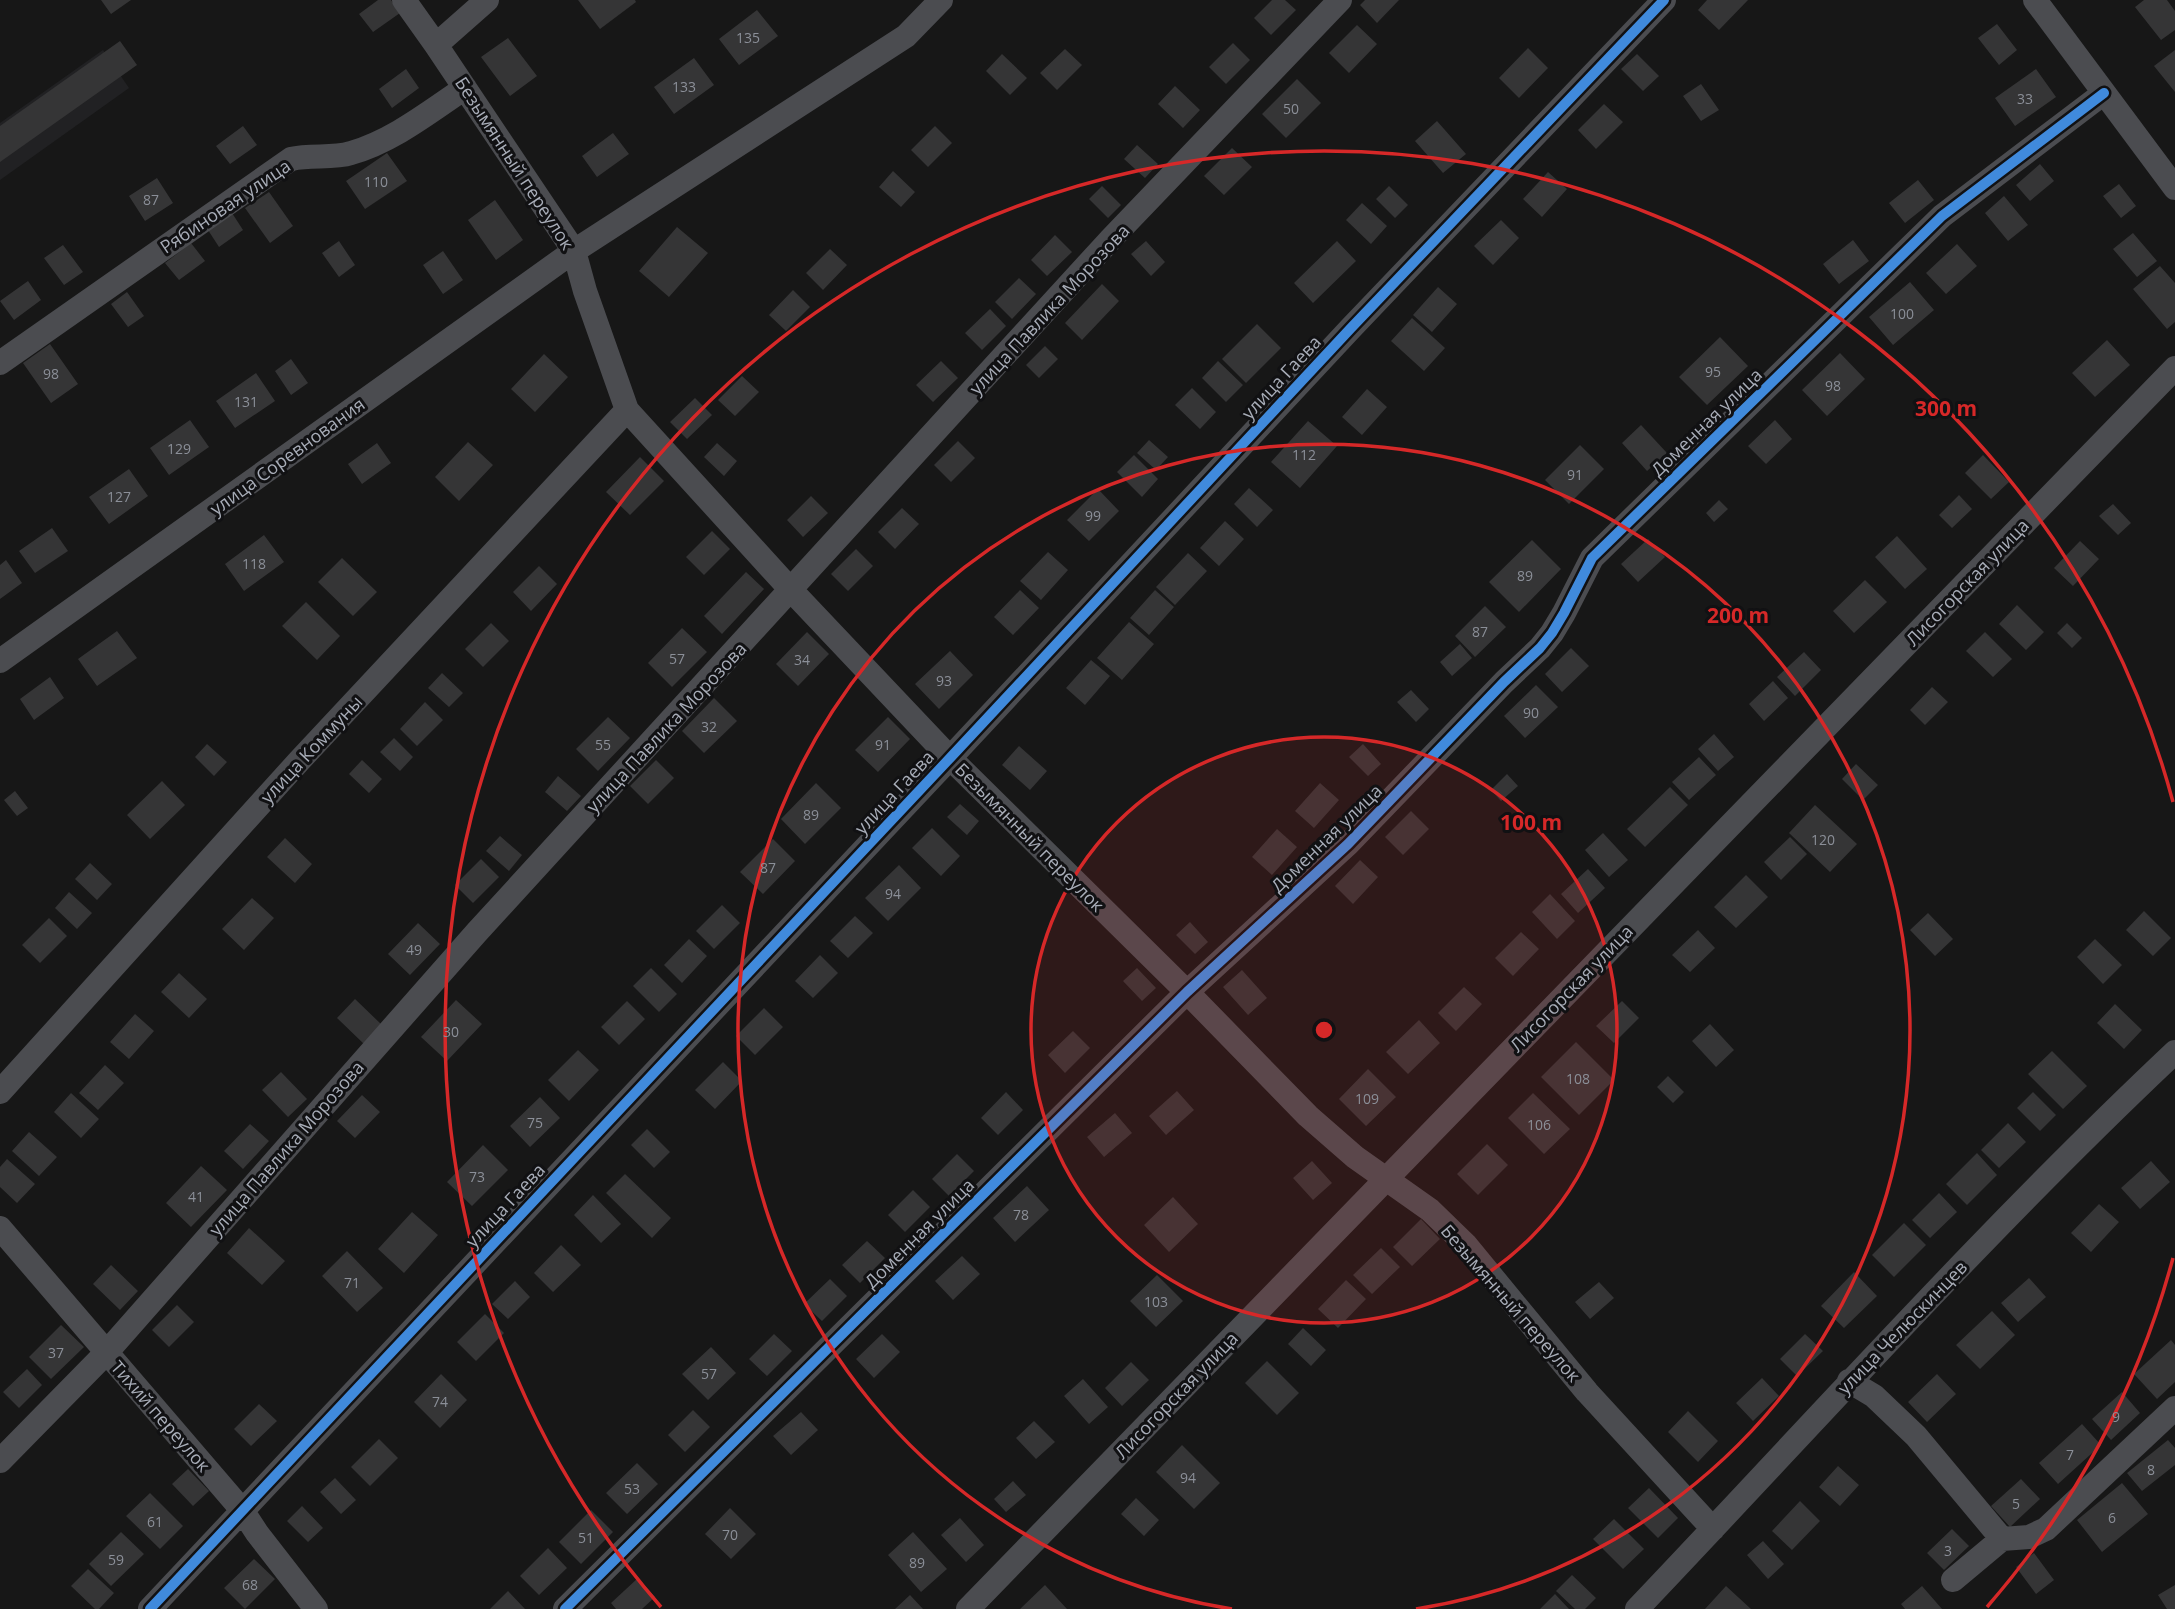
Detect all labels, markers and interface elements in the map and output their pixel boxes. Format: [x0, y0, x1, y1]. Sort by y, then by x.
house number: 135 [736, 28, 760, 47]
street label: Безымянный переулок [450, 72, 580, 255]
house number: 133 [672, 77, 696, 96]
house number: 33 [2017, 89, 2033, 108]
house number: 50 [1283, 99, 1299, 118]
street label: Рябиновая улица [155, 154, 295, 258]
house number: 110 [364, 172, 388, 191]
house number: 87 [143, 190, 159, 209]
street label: улица Павлика Морозова [964, 219, 1134, 399]
house number: 100 [1890, 304, 1914, 323]
street label: улица Гаева [1236, 330, 1326, 424]
house number: 95 [1705, 362, 1721, 381]
street label: Доменная улица [1645, 363, 1767, 481]
house number: 98 [43, 364, 59, 383]
house number: 98 [1825, 376, 1841, 395]
street label: улица Соревнования [205, 392, 369, 520]
house number: 131 [234, 392, 258, 411]
text: 300 m [1915, 394, 1977, 422]
house number: 129 [167, 439, 191, 458]
house number: 112 [1292, 445, 1316, 464]
house number: 91 [1567, 465, 1583, 484]
house number: 127 [107, 487, 131, 506]
house number: 99 [1085, 506, 1101, 525]
street label: Лисогорская улица [1900, 513, 2034, 651]
house number: 118 [242, 554, 266, 573]
house number: 89 [1517, 566, 1533, 585]
text: 200 m [1707, 601, 1769, 629]
house number: 87 [1472, 622, 1488, 641]
street label: улица Павлика Морозова [581, 637, 751, 817]
house number: 57 [669, 649, 685, 668]
house number: 34 [794, 650, 810, 669]
house number: 93 [936, 671, 952, 690]
street label: улица Коммуны [255, 690, 367, 808]
house number: 90 [1523, 703, 1539, 722]
house number: 32 [701, 717, 717, 736]
house number: 55 [595, 735, 611, 754]
house number: 91 [875, 735, 891, 754]
street label: улица Гаева [849, 745, 939, 839]
street label: Безымянный переулок [950, 757, 1110, 917]
street label: Доменная улица [1265, 779, 1387, 897]
house number: 89 [803, 805, 819, 824]
text: 100 m [1500, 808, 1562, 836]
house number: 120 [1811, 830, 1835, 849]
house number: 87 [760, 858, 776, 877]
house number: 94 [885, 884, 901, 903]
street label: Лисогорская улица [1504, 919, 1638, 1057]
house number: 49 [406, 940, 422, 959]
centre of rings [1312, 1018, 1336, 1042]
house number: 30 [443, 1022, 459, 1041]
street label: улица Павлика Морозова [203, 1055, 369, 1241]
house number: 108 [1566, 1069, 1590, 1088]
house number: 109 [1355, 1089, 1379, 1108]
house number: 75 [527, 1113, 543, 1132]
house number: 106 [1527, 1115, 1551, 1134]
street label: улица Гаева [460, 1158, 550, 1252]
house number: 73 [469, 1167, 485, 1186]
street label: Доменная улица [859, 1173, 979, 1293]
house number: 41 [188, 1187, 204, 1206]
house number: 78 [1013, 1205, 1029, 1224]
street label: Безымянный переулок [1436, 1219, 1587, 1387]
street label: улица Челюскинцев [1832, 1255, 1972, 1399]
house number: 71 [344, 1273, 360, 1292]
house number: 103 [1144, 1292, 1168, 1311]
street label: Лисогорская улица [1109, 1326, 1243, 1464]
house number: 37 [48, 1343, 64, 1362]
street label: Тихий переулок [106, 1355, 216, 1477]
house number: 57 [701, 1364, 717, 1383]
house number: 74 [432, 1392, 448, 1411]
house number: 9 [2112, 1407, 2120, 1426]
house number: 7 [2066, 1445, 2074, 1464]
house number: 8 [2147, 1460, 2155, 1479]
house number: 94 [1180, 1468, 1196, 1487]
house number: 53 [624, 1479, 640, 1498]
house number: 5 [2012, 1494, 2020, 1513]
house number: 6 [2108, 1508, 2116, 1527]
house number: 61 [147, 1512, 163, 1531]
house number: 70 [722, 1525, 738, 1544]
house number: 51 [578, 1528, 594, 1547]
house number: 3 [1944, 1541, 1952, 1560]
house number: 59 [108, 1550, 124, 1569]
house number: 89 [909, 1553, 925, 1572]
house number: 68 [242, 1575, 258, 1594]

